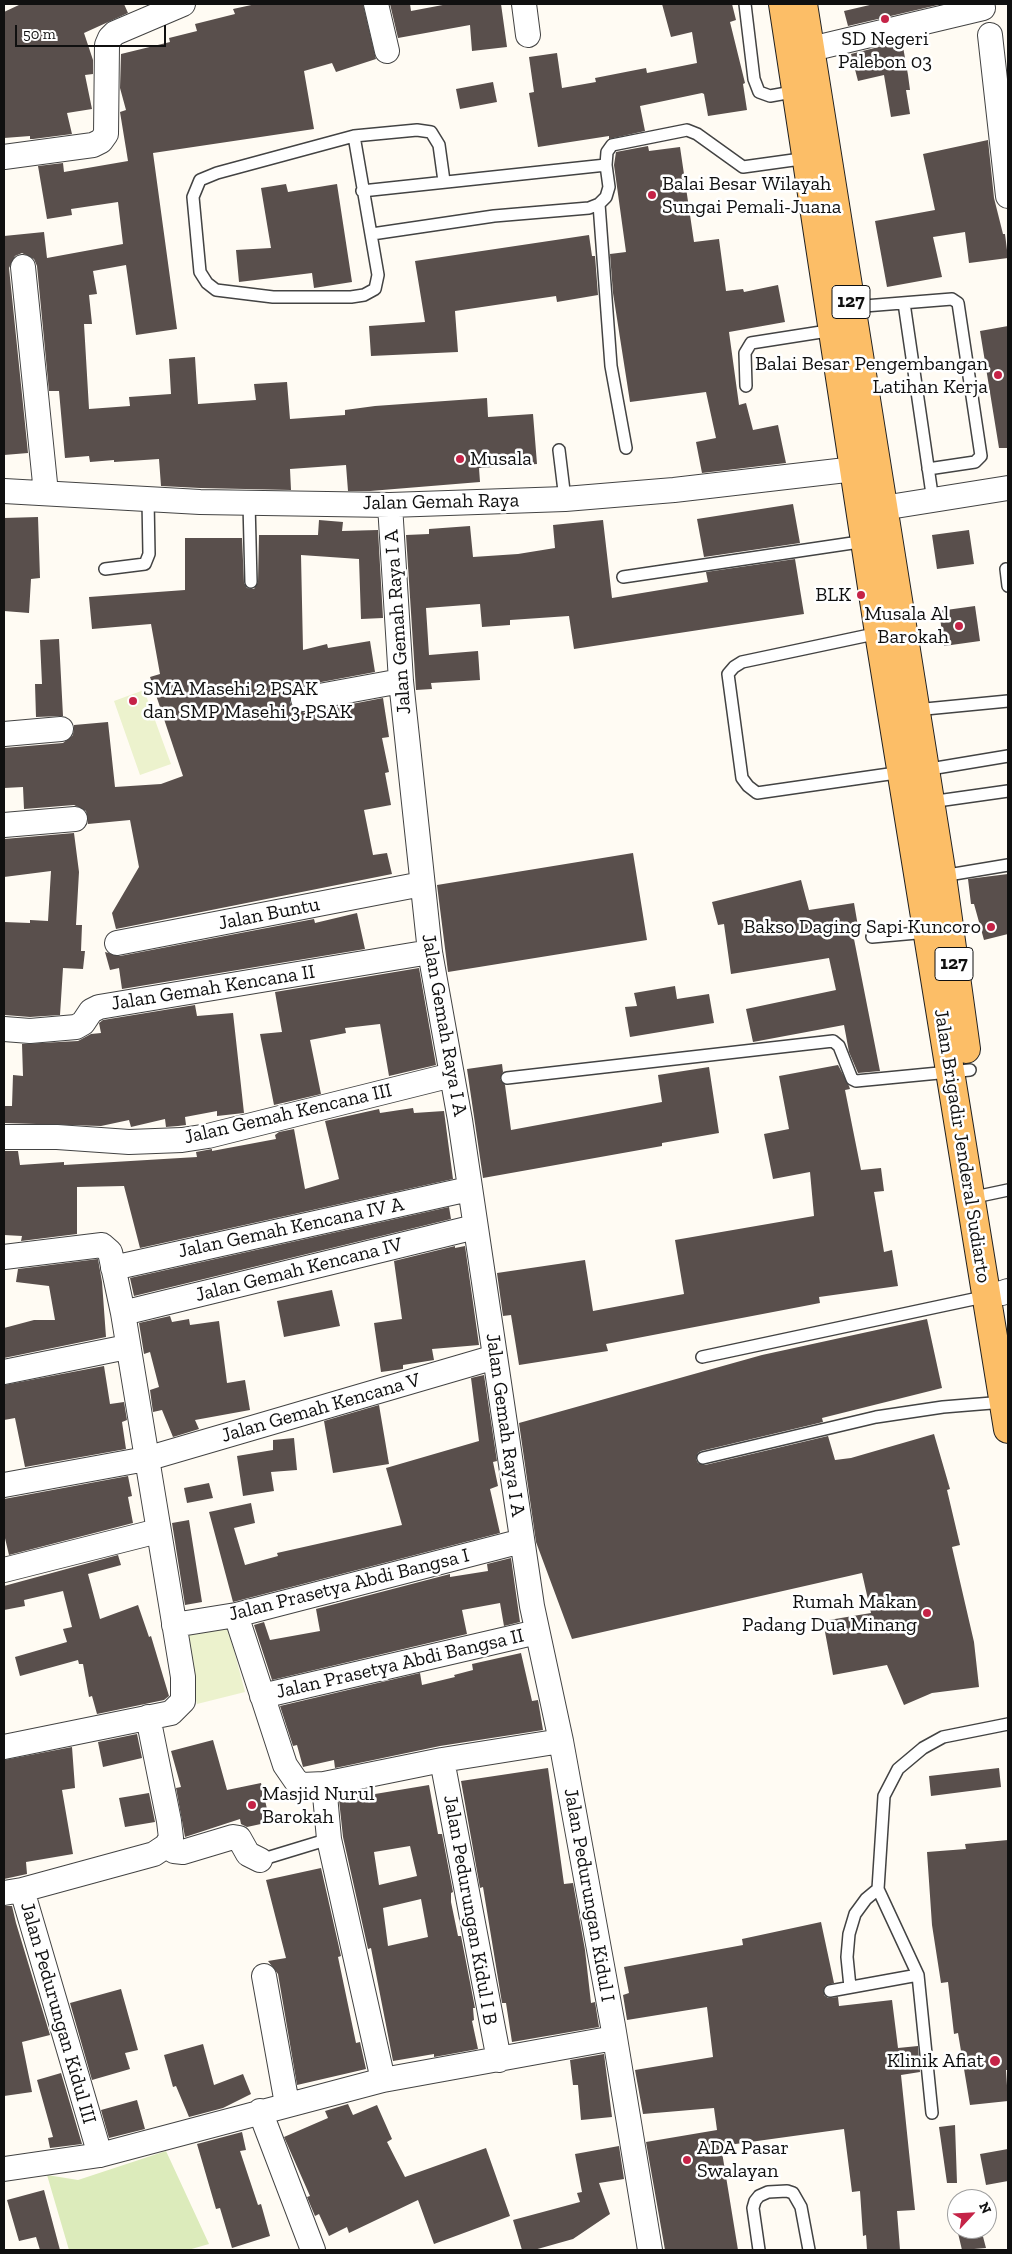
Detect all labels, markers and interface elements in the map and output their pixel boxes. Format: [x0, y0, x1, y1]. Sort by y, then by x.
marker: SD Negeri Palebon 03 [879, 13, 891, 25]
scale bar [18, 15, 169, 47]
text: 50 m [23, 25, 56, 43]
place label: SD Negeri Palebon 03 [838, 27, 932, 74]
place label: Balai Besar Wilayah Sungai Pemali-Juana [662, 172, 841, 219]
marker: Balai Besar Wilayah Sungai Pemali-Juana [646, 189, 658, 201]
road number: 127 [832, 286, 870, 318]
place label: Balai Besar Pengembangan Latihan Kerja [755, 352, 988, 399]
marker: Balai Besar Pengembangan Latihan Kerja [992, 369, 1004, 381]
place label: Musala [470, 447, 532, 471]
marker: Musala [454, 453, 466, 465]
street label: Jalan Gemah Raya [363, 489, 519, 515]
street label: Jalan Gemah Raya I A [380, 529, 416, 715]
place label: BLK [815, 583, 851, 607]
marker: BLK [855, 589, 867, 601]
place label: Musala Al Barokah [864, 602, 949, 649]
marker: Musala Al Barokah [953, 620, 965, 632]
place label: SMA Masehi 2 PSAK dan SMP Masehi 3 PSAK [143, 677, 352, 724]
marker: SMA Masehi 2 PSAK dan SMP Masehi 3 PSAK [127, 695, 139, 707]
street label: Jalan Buntu [216, 892, 322, 936]
place label: Bakso Daging Sapi Kuncoro [743, 915, 981, 939]
marker: Bakso Daging Sapi Kuncoro [985, 921, 997, 933]
street label: Jalan Gemah Raya I A [416, 932, 472, 1118]
road number: 127 [935, 948, 973, 981]
street label: Jalan Gemah Kencana II [109, 960, 317, 1016]
street label: Jalan Brigadir Jenderal Sudiarto [928, 1007, 996, 1285]
street label: Jalan Gemah Kencana III [182, 1078, 394, 1150]
street label: Jalan Gemah Kencana IV A [176, 1192, 406, 1264]
street label: Jalan Gemah Kencana IV [193, 1233, 405, 1307]
street label: Jalan Gemah Raya I A [480, 1332, 530, 1518]
street label: Jalan Gemah Kencana V [219, 1368, 423, 1448]
street label: Jalan Prasetya Abdi Bangsa I [226, 1543, 472, 1627]
place label: Rumah Makan Padang Dua Minang [742, 1590, 917, 1637]
marker: Rumah Makan Padang Dua Minang [921, 1607, 933, 1619]
street label: Jalan Prasetya Abdi Bangsa II [274, 1624, 526, 1704]
place label: Masjid Nurul Barokah [262, 1782, 375, 1829]
street label: Jalan Pedurungan Kidul I [558, 1786, 620, 2004]
street label: Jalan Pedurungan Kidul I B [438, 1793, 502, 2027]
marker: Masjid Nurul Barokah [246, 1799, 258, 1811]
street label: Jalan Pedurungan Kidul III [15, 1899, 101, 2127]
place label: Klinik Afiat [887, 2049, 984, 2073]
marker: Klinik Afiat [988, 2054, 1002, 2068]
place label: ADA Pasar Swalayan [697, 2136, 789, 2183]
marker: ADA Pasar Swalayan [681, 2154, 693, 2166]
north arrow [947, 2189, 997, 2239]
text: N [975, 2199, 995, 2216]

